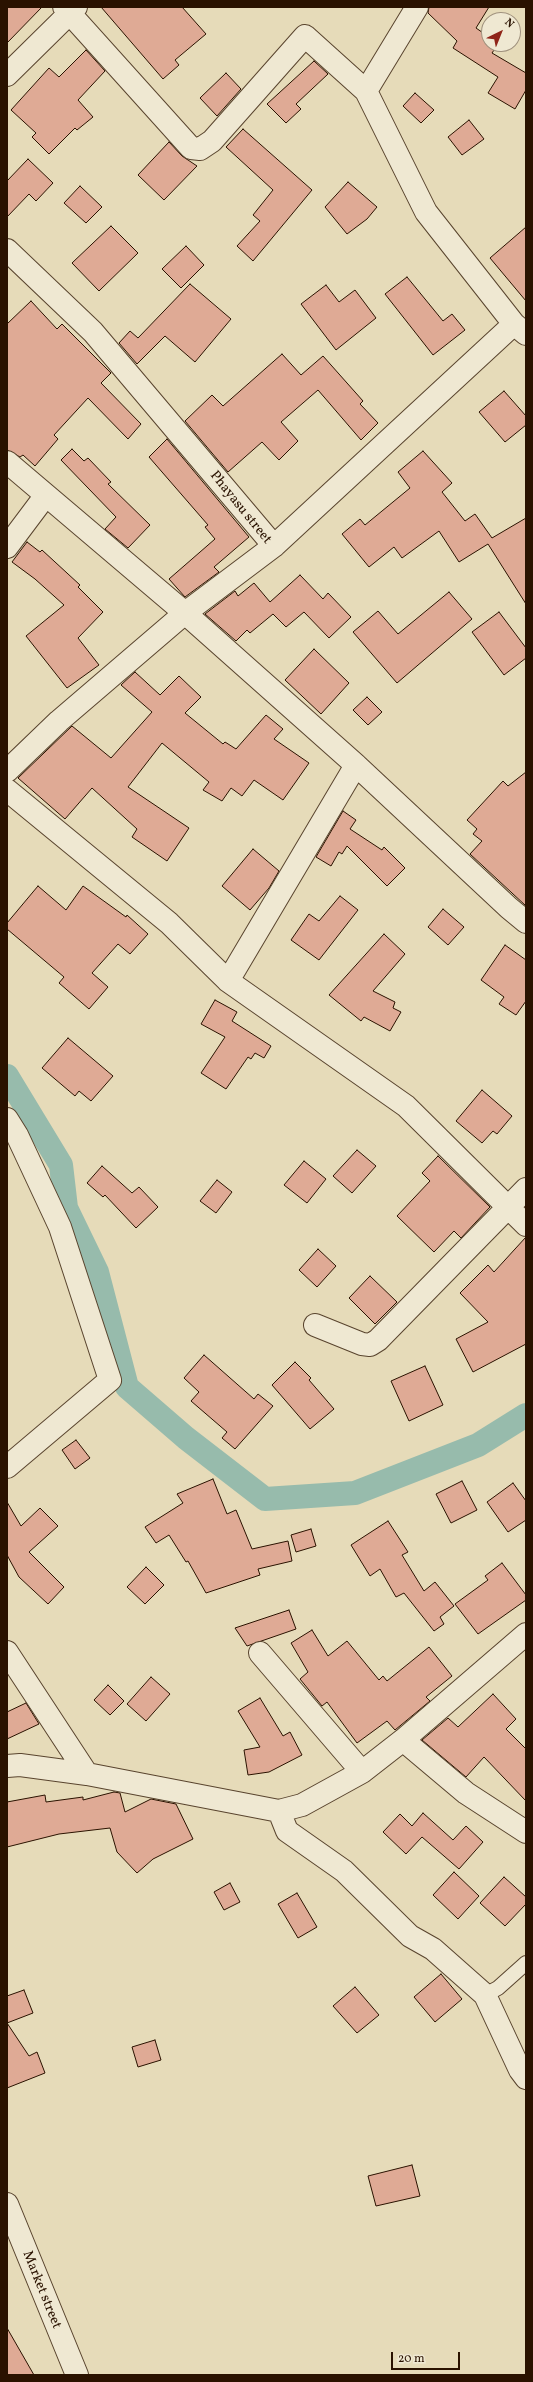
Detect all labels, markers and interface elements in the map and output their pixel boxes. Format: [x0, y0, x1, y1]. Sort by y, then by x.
north arrow [481, 12, 521, 52]
text: N [501, 15, 517, 32]
street label: Phayasu street [205, 468, 275, 548]
street label: Market street [18, 2249, 64, 2331]
scale bar [393, 2344, 462, 2370]
text: 20 m [398, 2351, 425, 2367]

